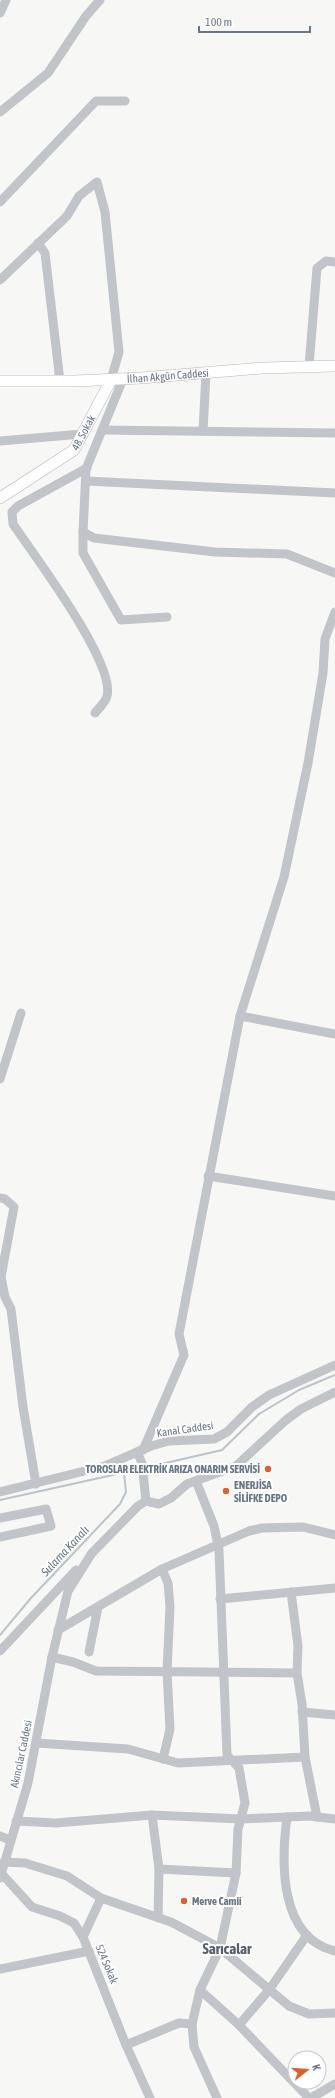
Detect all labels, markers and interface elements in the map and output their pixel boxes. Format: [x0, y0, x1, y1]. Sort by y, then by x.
scale bar [199, 8, 310, 34]
text: 100 m [205, 15, 232, 29]
street label: İlhan Akgün Caddesi [127, 366, 209, 385]
street label: 48. Sokak [69, 413, 98, 452]
street label: Kanal Caddesi [156, 1419, 214, 1439]
place label: TOROSLAR ELEKTRİK ARIZA ONARIM SERVİSİ [85, 1463, 260, 1475]
marker: TOROSLAR ELEKTRİK ARIZA ONARIM SERVİSİ [263, 1464, 273, 1474]
place label: ENERJİSA SİLİFKE DEPO [234, 1479, 288, 1504]
marker: ENERJİSA SİLİFKE DEPO [221, 1486, 231, 1496]
water label: Sulama Kanalı [37, 1523, 92, 1580]
street label: Akıncılar Caddesi [8, 1719, 34, 1789]
place label: Merve Camii [192, 1895, 242, 1907]
marker: Merve Camii [179, 1896, 189, 1906]
district label: Sarıcalar [202, 1940, 252, 1957]
street label: 524 Sokak [93, 1943, 121, 1986]
north arrow [287, 2050, 327, 2090]
text: K [310, 2063, 323, 2072]

